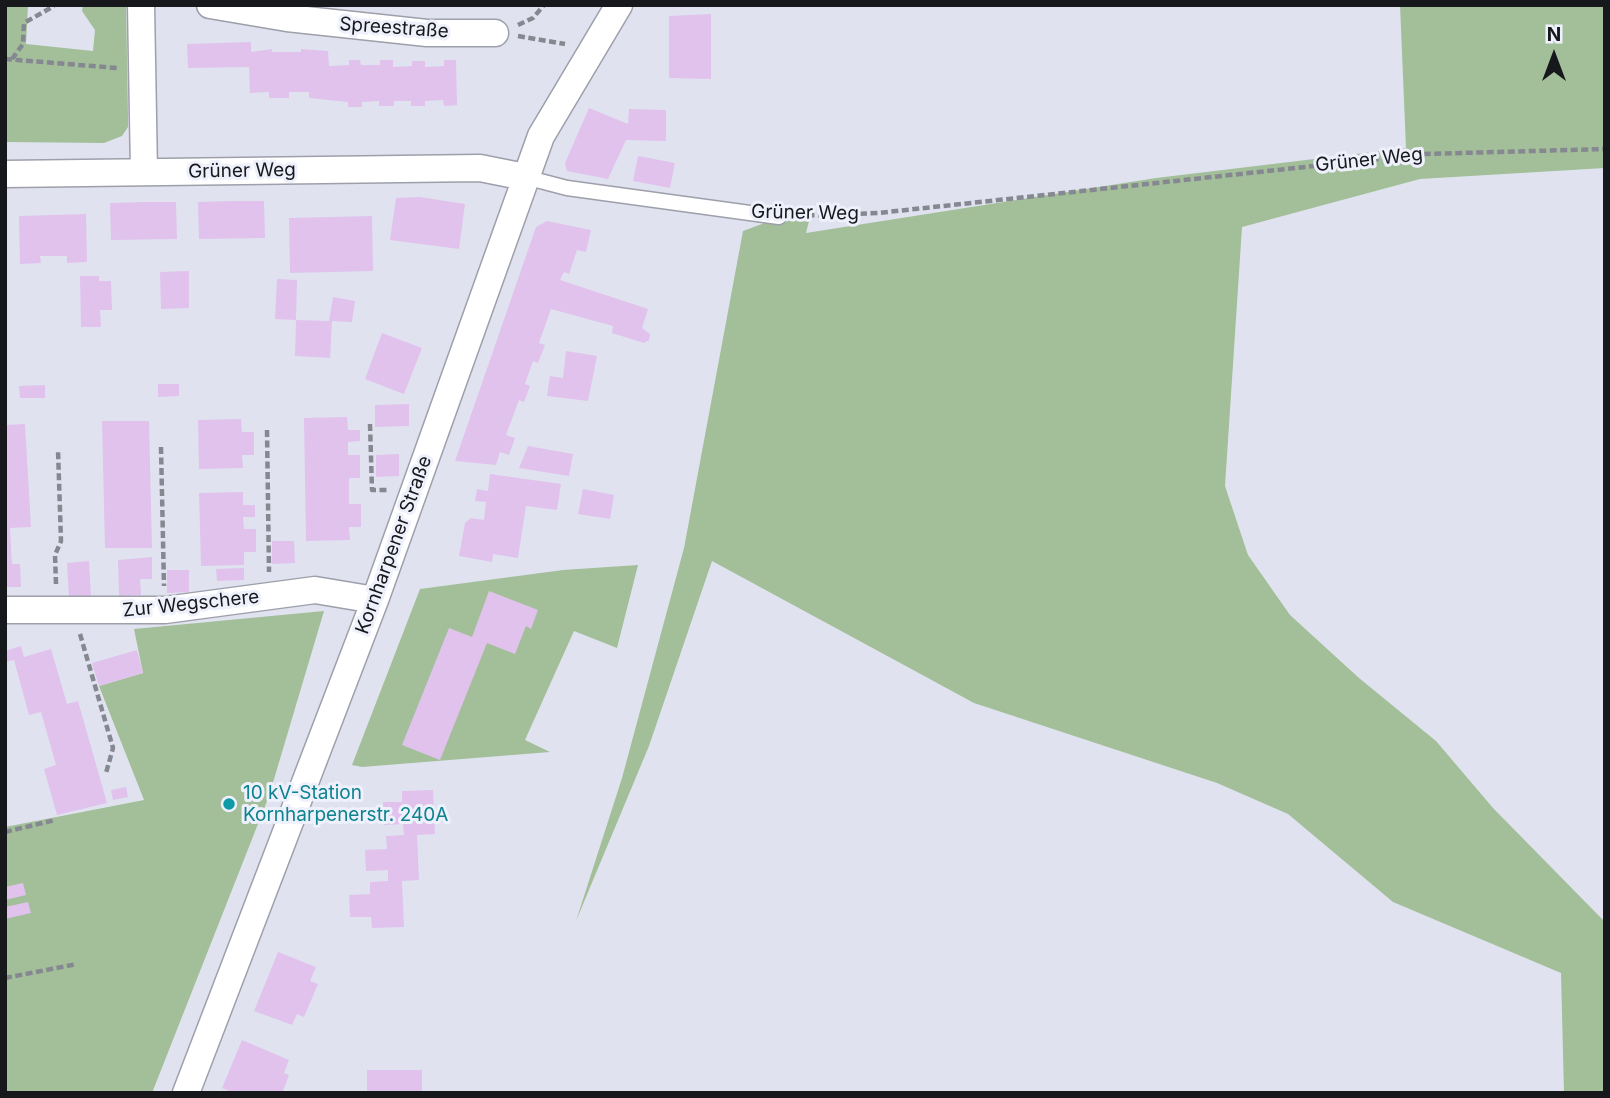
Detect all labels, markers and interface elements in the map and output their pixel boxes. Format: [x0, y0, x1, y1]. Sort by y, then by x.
street label: Spreestraße [339, 13, 449, 43]
north arrow [1519, 21, 1589, 91]
text: N [1547, 23, 1561, 46]
street label: Grüner Weg [1314, 143, 1424, 177]
street label: Grüner Weg [188, 159, 296, 183]
street label: Grüner Weg [751, 201, 859, 225]
street label: Kornharpener Straße [351, 453, 437, 637]
street label: Zur Wegschere [122, 585, 260, 623]
place label: 10 kV-Station Kornharpenerstr. 240A [243, 782, 448, 826]
marker: 10 kV-Station Kornharpenerstr. 240A [221, 796, 237, 812]

